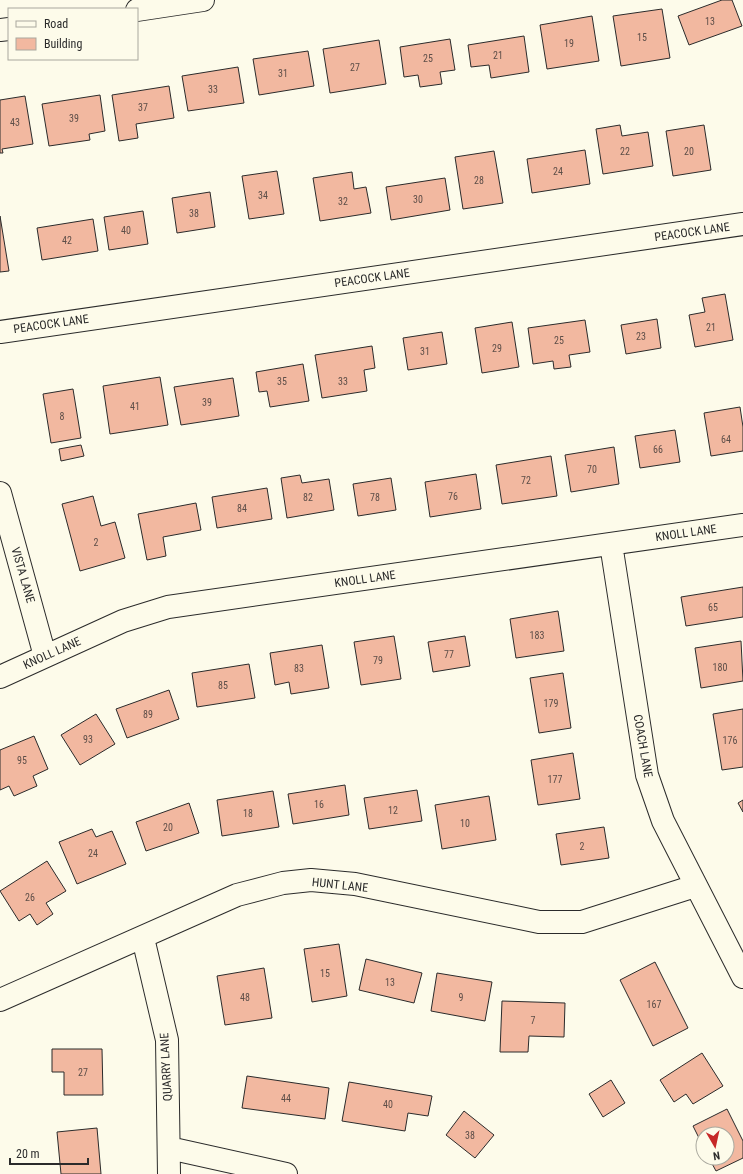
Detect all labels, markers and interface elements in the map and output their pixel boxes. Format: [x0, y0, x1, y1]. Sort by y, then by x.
legend [8, 8, 138, 60]
house number: 13 [705, 16, 715, 27]
text: Road [44, 17, 68, 31]
house number: 15 [637, 32, 647, 43]
text: Building [44, 37, 82, 51]
house number: 19 [564, 38, 574, 49]
house number: 21 [493, 50, 503, 61]
house number: 25 [423, 53, 433, 64]
house number: 27 [350, 62, 360, 73]
house number: 31 [278, 68, 288, 79]
house number: 33 [208, 84, 218, 95]
house number: 37 [138, 102, 148, 113]
house number: 39 [69, 113, 79, 124]
house number: 43 [10, 117, 20, 128]
house number: 22 [620, 146, 630, 157]
house number: 20 [684, 146, 694, 157]
house number: 24 [553, 166, 563, 177]
house number: 28 [474, 175, 484, 186]
house number: 34 [258, 190, 268, 201]
house number: 30 [413, 194, 423, 205]
house number: 32 [338, 196, 348, 207]
house number: 38 [189, 208, 199, 219]
street label: PEACOCK LANE [654, 220, 730, 244]
house number: 40 [121, 225, 131, 236]
house number: 42 [62, 235, 72, 246]
street label: PEACOCK LANE [334, 266, 410, 290]
street label: PEACOCK LANE [13, 312, 89, 336]
house number: 21 [706, 322, 716, 333]
house number: 23 [636, 331, 646, 342]
house number: 25 [554, 335, 564, 346]
house number: 29 [492, 343, 502, 354]
house number: 31 [420, 346, 430, 357]
house number: 35 [277, 376, 287, 387]
house number: 33 [338, 376, 348, 387]
house number: 39 [202, 397, 212, 408]
house number: 41 [130, 401, 140, 412]
house number: 8 [60, 411, 65, 422]
house number: 64 [721, 434, 731, 445]
house number: 66 [653, 444, 663, 455]
house number: 70 [587, 464, 597, 475]
house number: 72 [521, 475, 531, 486]
house number: 76 [448, 491, 458, 502]
house number: 82 [303, 492, 313, 503]
house number: 78 [370, 492, 380, 503]
house number: 84 [237, 503, 247, 514]
street label: KNOLL LANE [655, 522, 717, 544]
house number: 2 [94, 537, 99, 548]
street label: VISTA LANE [8, 545, 38, 605]
street label: KNOLL LANE [334, 568, 396, 590]
house number: 65 [708, 602, 718, 613]
house number: 183 [530, 630, 544, 641]
street label: KNOLL LANE [21, 634, 83, 672]
house number: 77 [444, 649, 454, 660]
house number: 79 [373, 655, 383, 666]
house number: 180 [713, 662, 727, 673]
house number: 83 [294, 663, 304, 674]
house number: 85 [218, 680, 228, 691]
house number: 179 [544, 698, 558, 709]
house number: 89 [143, 709, 153, 720]
street label: COACH LANE [631, 713, 655, 779]
house number: 93 [83, 734, 93, 745]
house number: 176 [723, 735, 737, 746]
house number: 95 [17, 755, 27, 766]
house number: 177 [548, 774, 562, 785]
house number: 16 [314, 799, 324, 810]
house number: 12 [388, 805, 398, 816]
house number: 18 [243, 808, 253, 819]
house number: 10 [460, 818, 470, 829]
house number: 20 [163, 822, 173, 833]
house number: 2 [580, 841, 585, 852]
house number: 24 [88, 848, 98, 859]
street label: HUNT LANE [311, 875, 369, 895]
house number: 26 [25, 892, 35, 903]
house number: 15 [320, 968, 330, 979]
house number: 13 [385, 977, 395, 988]
house number: 48 [240, 992, 250, 1003]
house number: 9 [459, 992, 464, 1003]
house number: 167 [647, 999, 661, 1010]
house number: 7 [531, 1015, 536, 1026]
street label: QUARRY LANE [157, 1032, 175, 1102]
house number: 27 [78, 1067, 88, 1078]
house number: 44 [281, 1093, 291, 1104]
house number: 40 [383, 1099, 393, 1110]
north arrow [695, 1126, 735, 1166]
house number: 38 [465, 1130, 475, 1141]
scale bar [10, 1140, 88, 1166]
text: 20 m [16, 1147, 40, 1161]
text: N [712, 1148, 721, 1162]

